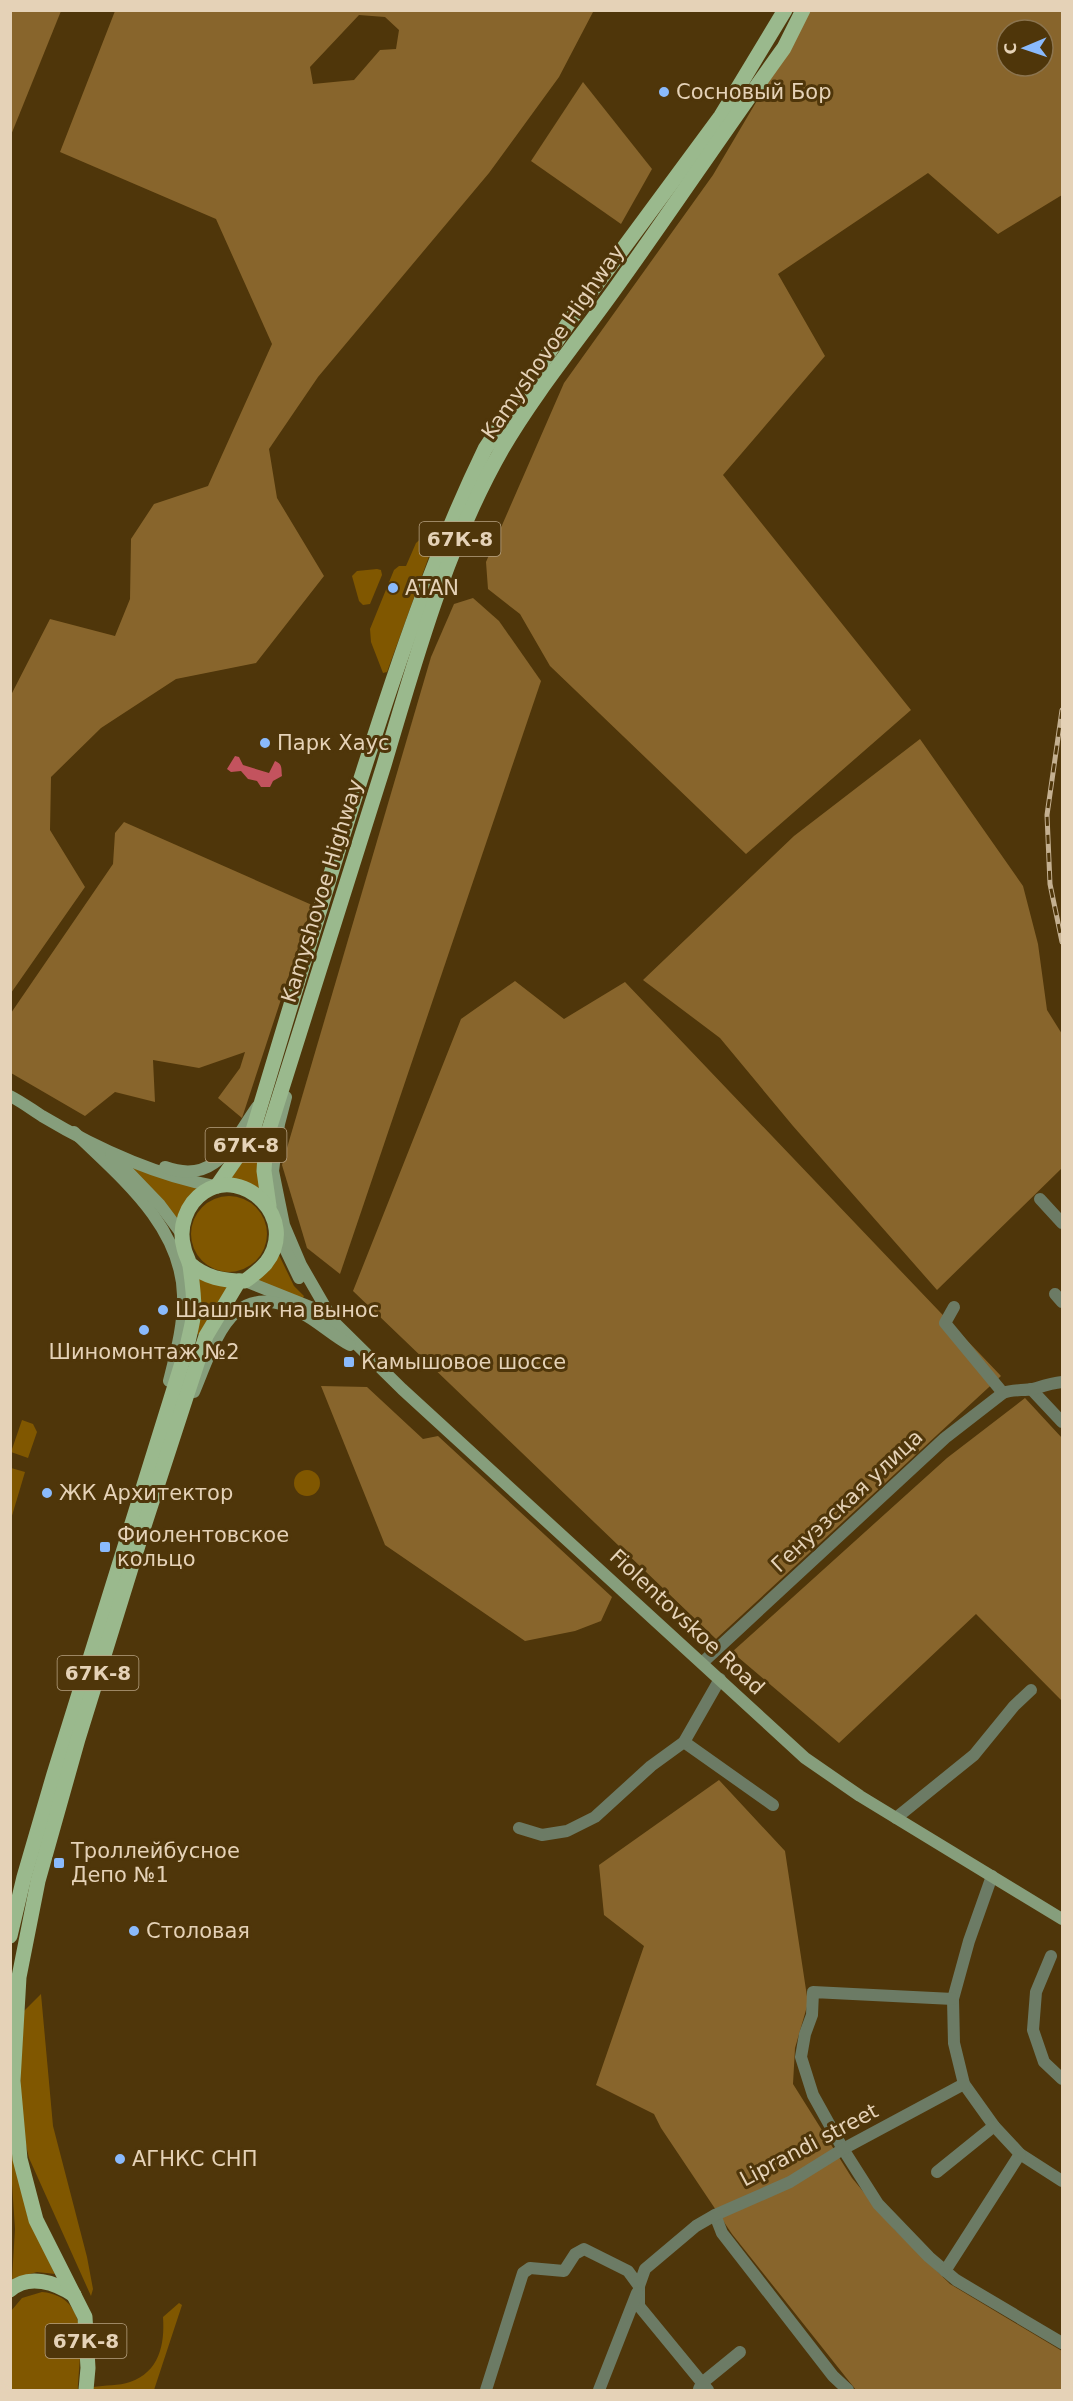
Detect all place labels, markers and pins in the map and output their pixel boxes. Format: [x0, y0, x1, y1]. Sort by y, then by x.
place label: Сосновый Бор [676, 80, 832, 104]
marker: Сосновый Бор [657, 85, 671, 99]
place label: ATAN [405, 576, 459, 600]
marker: ATAN [386, 581, 400, 595]
place label: Парк Хаус [277, 731, 390, 755]
marker: Парк Хаус [258, 736, 272, 750]
place label: Шашлык на вынос [175, 1298, 379, 1322]
marker: Шашлык на вынос [156, 1303, 170, 1317]
marker: Шиномонтаж №2 [137, 1323, 151, 1337]
place label: Шиномонтаж №2 [49, 1340, 240, 1364]
place label: Камышовое шоссе [361, 1350, 566, 1374]
marker: Камышовое шоссе [342, 1355, 356, 1369]
place label: ЖК Архитектор [59, 1481, 233, 1505]
marker: ЖК Архитектор [40, 1486, 54, 1500]
place label: Фиолентовское кольцо [117, 1523, 289, 1571]
marker: Фиолентовское кольцо [98, 1540, 112, 1554]
place label: Троллейбусное Депо №1 [70, 1839, 240, 1887]
marker: Троллейбусное Депо №1 [52, 1856, 66, 1870]
place label: Столовая [146, 1919, 250, 1943]
marker: Столовая [127, 1924, 141, 1938]
place label: АГНКС СНП [132, 2147, 257, 2171]
marker: АГНКС СНП [113, 2152, 127, 2166]

